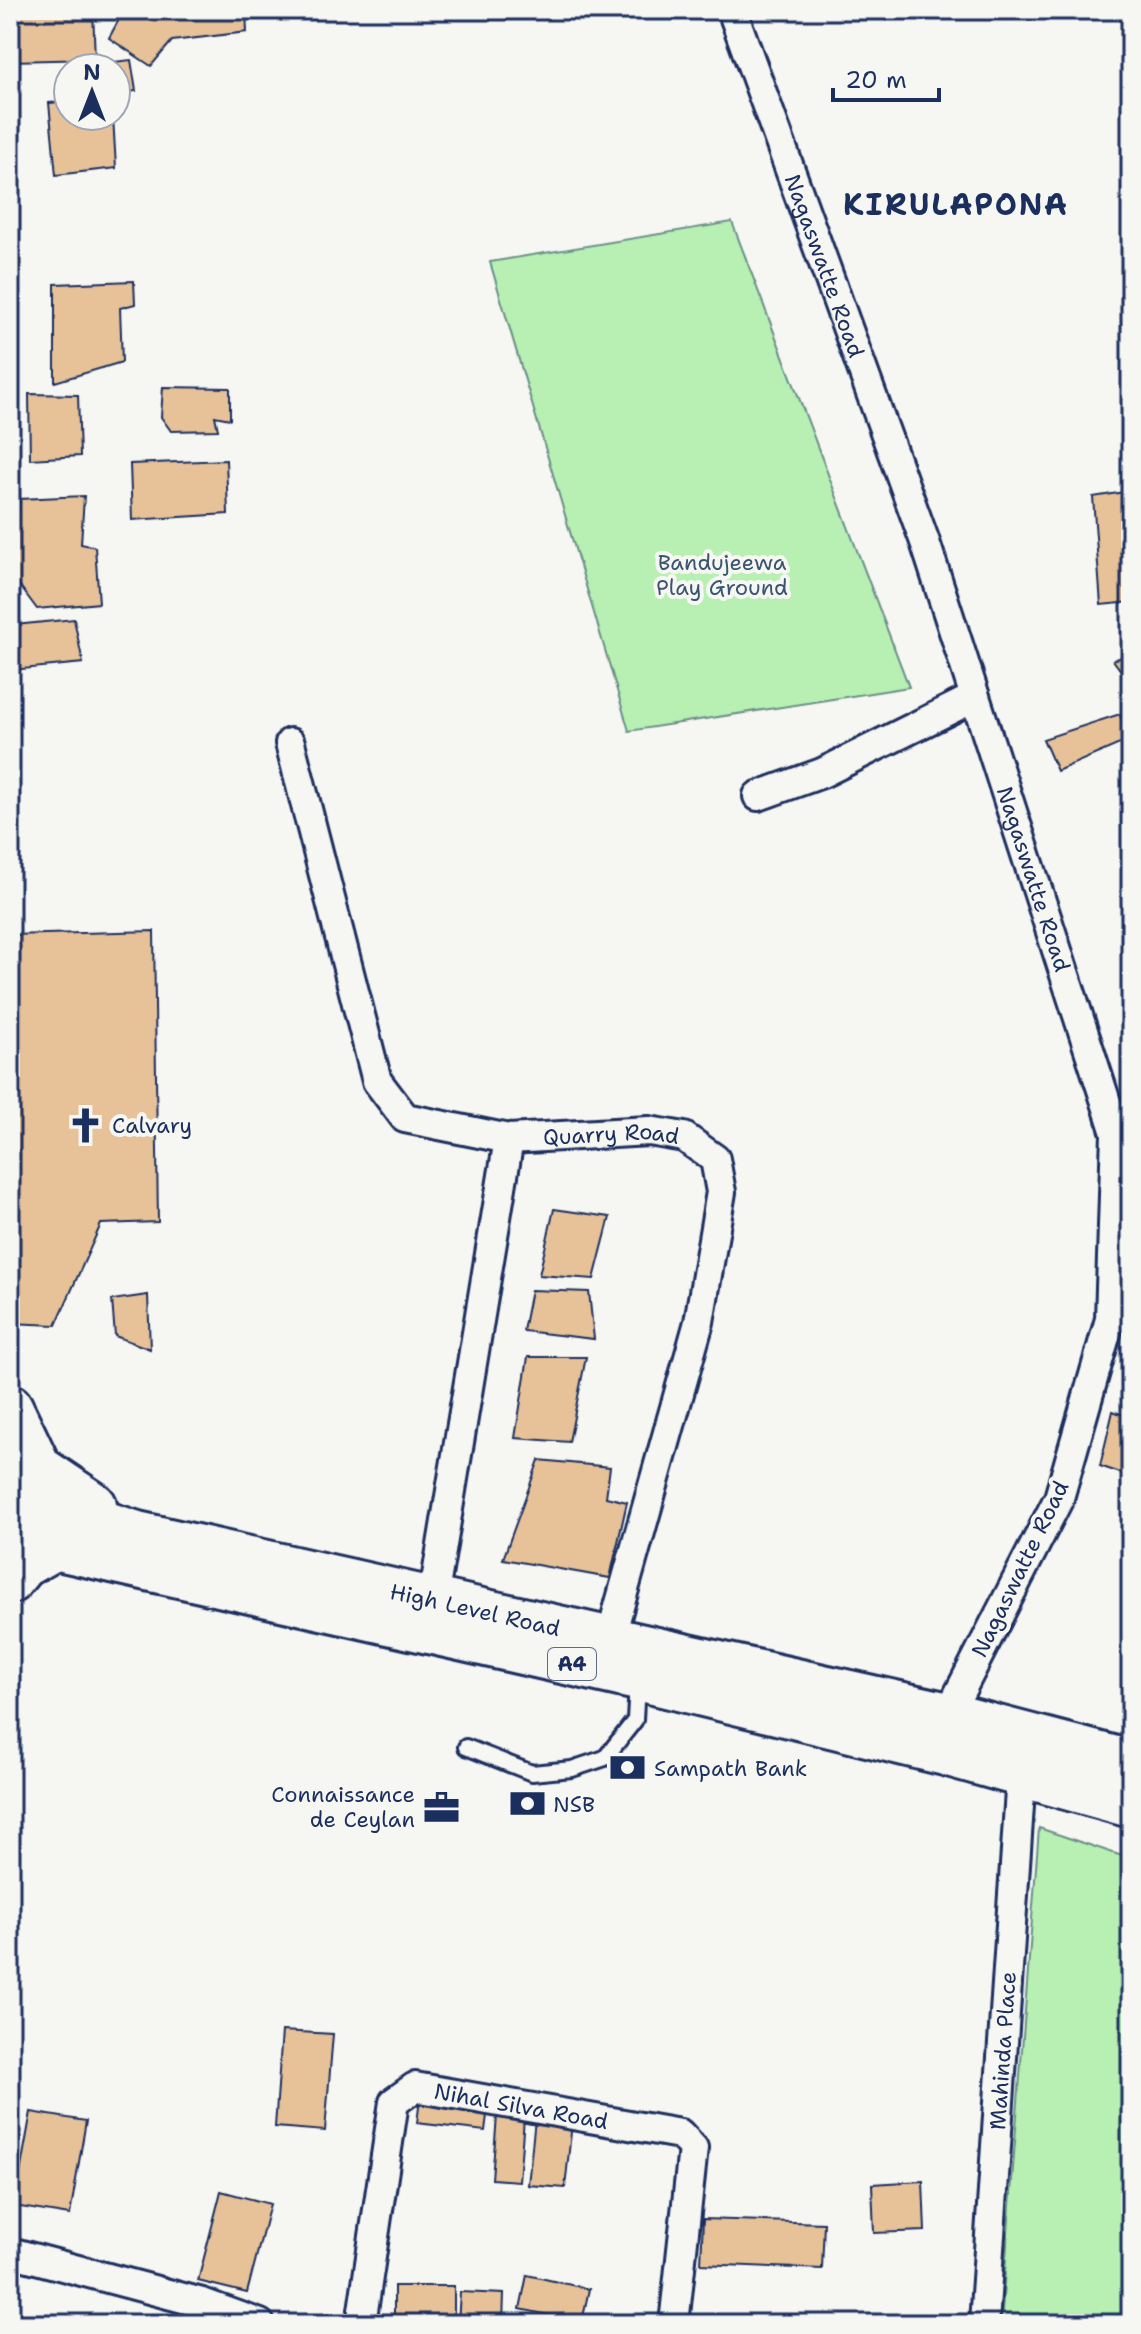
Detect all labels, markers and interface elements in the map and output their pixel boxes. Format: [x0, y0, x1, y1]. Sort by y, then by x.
north arrow [52, 52, 132, 132]
scale bar [833, 52, 939, 102]
text: N [83, 58, 101, 87]
text: 20 m [845, 64, 907, 96]
street label: Nagaswatte Road [778, 170, 871, 361]
district label: KIRULAPONA [843, 184, 1069, 225]
park label: Bandujeewa Play Ground [656, 548, 788, 602]
street label: Nagaswatte Road [990, 783, 1077, 975]
church icon: Calvary [67, 1106, 105, 1144]
place label: Calvary [112, 1111, 192, 1140]
street label: Quarry Road [542, 1116, 682, 1152]
street label: Nagaswatte Road [965, 1476, 1075, 1662]
street label: High Level Road [387, 1576, 563, 1643]
road number: A4 [548, 1648, 596, 1680]
bank icon: Sampath Bank [609, 1749, 647, 1787]
place label: Sampath Bank [654, 1754, 807, 1783]
place label: Connaissance de Ceylan [271, 1780, 415, 1834]
bank icon: NSB [508, 1785, 546, 1823]
office icon: Connaissance de Ceylan [422, 1788, 460, 1826]
place label: NSB [553, 1790, 595, 1819]
street label: Mahinda Place [983, 1970, 1022, 2131]
street label: Nihal Silva Road [432, 2076, 610, 2135]

